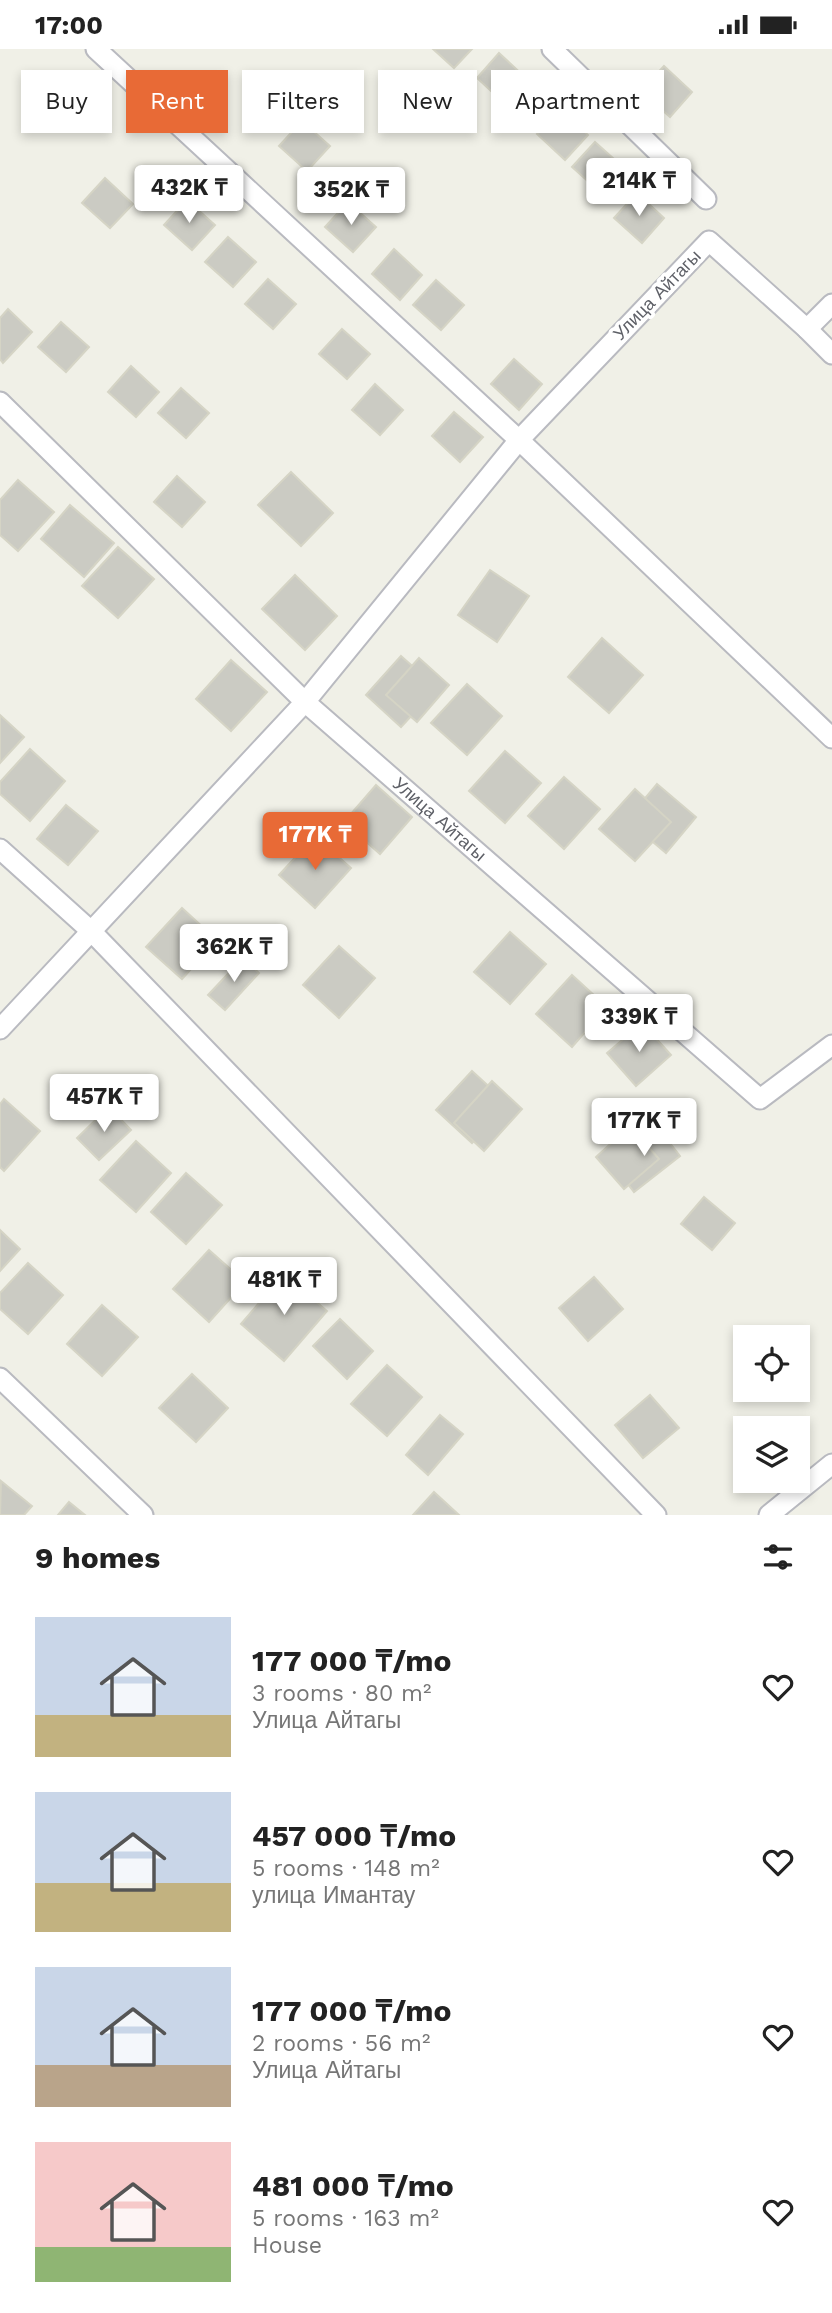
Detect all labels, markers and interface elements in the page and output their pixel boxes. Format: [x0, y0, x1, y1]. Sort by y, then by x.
text: 17:00 [35, 10, 103, 40]
chip: Buy [21, 70, 112, 133]
chip: Rent [126, 70, 228, 133]
chip: Filters [242, 70, 364, 133]
chip: New [378, 70, 477, 133]
chip: Apartment [491, 70, 664, 133]
pin: 214K ₸ [582, 159, 696, 218]
pin: 432K ₸ [132, 165, 246, 225]
pin: 352K ₸ [294, 167, 408, 227]
text: 214K ₸ [602, 167, 676, 194]
text: 432K ₸ [150, 174, 228, 201]
text: 352K ₸ [313, 176, 389, 203]
street label: Улица Айтагы [608, 245, 705, 344]
street label: Улица Айтагы [389, 773, 491, 865]
pin: 177K ₸ [258, 813, 372, 872]
text: 177K ₸ [279, 821, 351, 848]
pin: 362K ₸ [177, 925, 291, 984]
text: 362K ₸ [196, 933, 272, 960]
pin: 339K ₸ [582, 995, 696, 1054]
text: 339K ₸ [601, 1003, 677, 1030]
pin: 457K ₸ [47, 1075, 161, 1134]
text: 457K ₸ [66, 1083, 142, 1110]
pin: 177K ₸ [587, 1099, 701, 1158]
text: 177K ₸ [608, 1107, 680, 1134]
pin: 481K ₸ [227, 1257, 341, 1317]
text: 481K ₸ [247, 1266, 321, 1293]
map controls [733, 1325, 810, 1493]
button: locate [733, 1325, 810, 1402]
button: layers [733, 1416, 810, 1493]
icon: filters [759, 1538, 797, 1576]
text: 9 homes [35, 1540, 160, 1575]
text: 177 000 ₸/mo [252, 1643, 451, 1678]
icon: home [91, 1645, 175, 1729]
icon: heart [759, 1668, 797, 1706]
text: 3 rooms · 80 m² [252, 1680, 431, 1707]
text: Улица Айтагы [252, 1707, 401, 1734]
text: 457 000 ₸/mo [252, 1818, 456, 1853]
icon: home [91, 1820, 175, 1904]
icon: heart [759, 1843, 797, 1881]
text: 5 rooms · 148 m² [252, 1855, 440, 1882]
text: улица Имантау [252, 1882, 415, 1909]
text: 177 000 ₸/mo [252, 1993, 451, 2028]
icon: home [91, 1995, 175, 2079]
icon: heart [759, 2018, 797, 2056]
text: 2 rooms · 56 m² [252, 2030, 430, 2057]
text: Улица Айтагы [252, 2057, 401, 2084]
text: 481 000 ₸/mo [252, 2168, 454, 2203]
icon: home [91, 2170, 175, 2254]
icon: heart [759, 2193, 797, 2231]
text: 5 rooms · 163 m² [252, 2205, 439, 2232]
text: House [252, 2232, 322, 2259]

